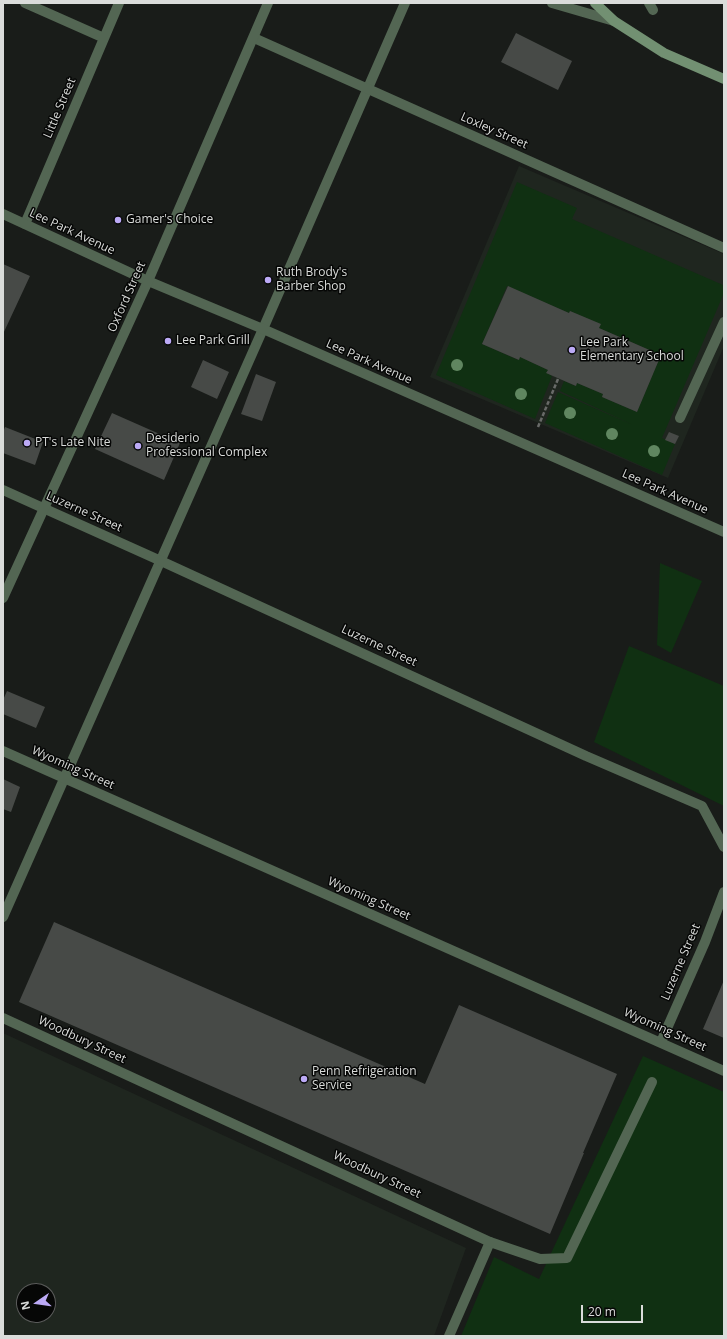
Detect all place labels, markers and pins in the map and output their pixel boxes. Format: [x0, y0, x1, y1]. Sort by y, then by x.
place label: Gamer's Choice [126, 213, 213, 227]
marker: Gamer's Choice [113, 215, 123, 225]
place label: Ruth Brody's Barber Shop [276, 266, 347, 294]
marker: Ruth Brody's Barber Shop [263, 275, 273, 285]
place label: Lee Park Grill [176, 334, 250, 348]
marker: Lee Park Grill [163, 336, 173, 346]
place label: Lee Park Elementary School [580, 336, 684, 364]
marker: Lee Park Elementary School [567, 345, 577, 355]
place label: Desiderio Professional Complex [146, 432, 267, 460]
place label: PT's Late Nite [35, 436, 110, 450]
marker: PT's Late Nite [22, 438, 32, 448]
marker: Desiderio Professional Complex [133, 441, 143, 451]
place label: Penn Refrigeration Service [312, 1065, 417, 1093]
marker: Penn Refrigeration Service [299, 1074, 309, 1084]

